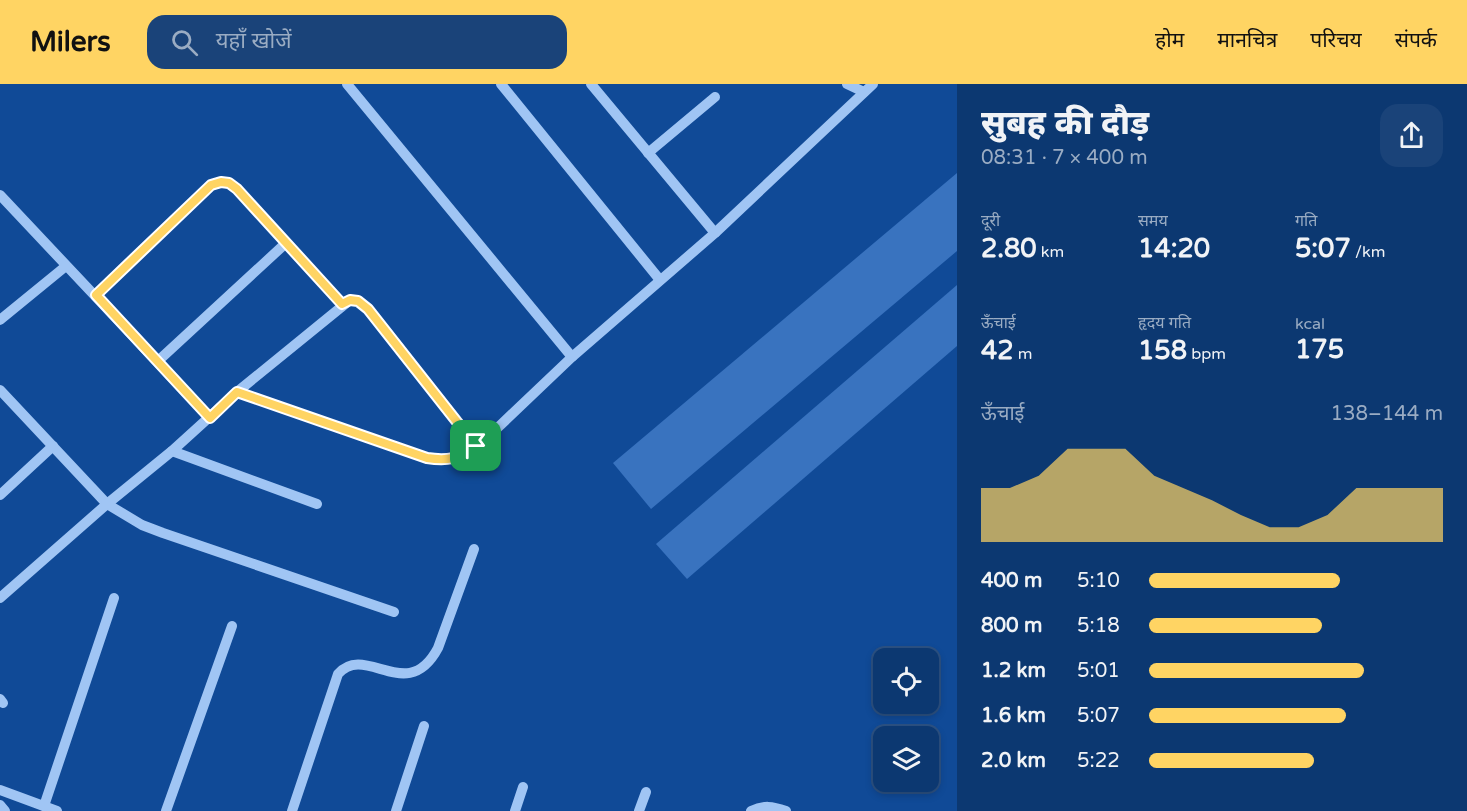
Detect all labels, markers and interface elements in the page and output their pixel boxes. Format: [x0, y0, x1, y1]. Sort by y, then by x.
search box [147, 15, 567, 69]
text: Milers [30, 25, 111, 59]
icon: search [168, 26, 201, 59]
text: यहाँ खोजें [216, 28, 292, 54]
text: होम [1155, 28, 1184, 53]
text: मानचित्र [1217, 28, 1277, 53]
text: परिचय [1310, 28, 1362, 53]
text: संपर्क [1395, 28, 1437, 53]
text: सुबह की दौड़ [981, 104, 1149, 143]
button: share [1380, 104, 1443, 167]
text: 08:31 · 7 × 400 m [981, 146, 1148, 170]
text: दूरी [981, 211, 1000, 231]
text: समय [1138, 211, 1168, 231]
text: गति [1295, 211, 1317, 231]
text: 2.80 [981, 233, 1037, 264]
text: 14:20 [1138, 233, 1210, 264]
text: 5:07 [1295, 233, 1351, 264]
text: km [1037, 242, 1064, 262]
text: /km [1351, 242, 1385, 262]
text: ऊँचाई [981, 313, 1016, 333]
text: हृदय गति [1138, 313, 1191, 333]
text: kcal [1295, 314, 1325, 334]
text: 175 [1295, 334, 1344, 365]
text: 42 [981, 335, 1014, 366]
text: 158 [1138, 335, 1187, 366]
text: m [1014, 344, 1033, 364]
text: bpm [1187, 344, 1226, 364]
text: ऊँचाई [981, 402, 1024, 426]
text: 138–144 m [1330, 402, 1443, 426]
pin [450, 420, 501, 471]
icon: arrive [459, 429, 492, 462]
text: 400 m [981, 569, 1042, 593]
text: 5:10 [1077, 569, 1120, 593]
text: 800 m [981, 614, 1042, 638]
text: 5:18 [1077, 614, 1120, 638]
map controls [873, 648, 939, 792]
button: locate [873, 648, 939, 714]
text: 1.2 km [981, 659, 1046, 683]
text: 5:01 [1077, 659, 1120, 683]
text: 1.6 km [981, 704, 1046, 728]
text: 5:07 [1077, 704, 1120, 728]
button: layers [873, 726, 939, 792]
text: 2.0 km [981, 749, 1046, 773]
text: 5:22 [1077, 749, 1120, 773]

